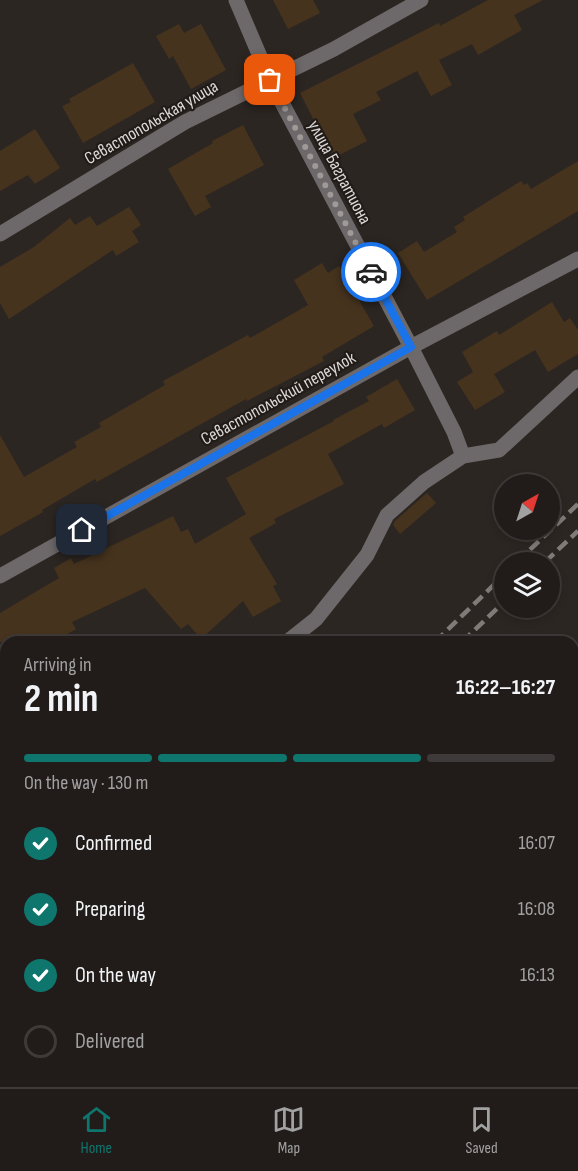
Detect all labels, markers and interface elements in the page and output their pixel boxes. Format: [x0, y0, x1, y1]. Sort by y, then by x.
pin [244, 54, 295, 105]
icon: bag [253, 63, 286, 96]
street label: Севастопольская улица [81, 76, 222, 169]
street label: улица Багратиона [303, 117, 376, 228]
courier [341, 242, 401, 302]
icon: car [355, 256, 388, 289]
street label: Севастопольский переулок [197, 347, 359, 450]
north arrow [494, 474, 560, 540]
map controls [494, 474, 560, 618]
pin [56, 504, 107, 555]
icon: home [65, 513, 98, 546]
button: layers [494, 552, 560, 618]
text: Arriving in [24, 653, 92, 677]
text: 16:22–16:27 [456, 674, 555, 701]
text: 2 min [24, 676, 98, 723]
text: On the way · 130 m [24, 771, 148, 795]
icon: check [24, 827, 57, 860]
text: Confirmed [75, 830, 152, 857]
text: 16:07 [519, 831, 555, 855]
icon: check [24, 893, 57, 926]
text: Preparing [75, 896, 145, 923]
text: 16:08 [518, 897, 555, 921]
icon: check [24, 959, 57, 992]
text: On the way [75, 962, 156, 989]
text: 16:13 [520, 963, 555, 987]
text: Delivered [75, 1028, 144, 1055]
tab: Home [80, 1103, 113, 1158]
tab: Map [272, 1103, 305, 1158]
tab: Saved [465, 1103, 498, 1158]

